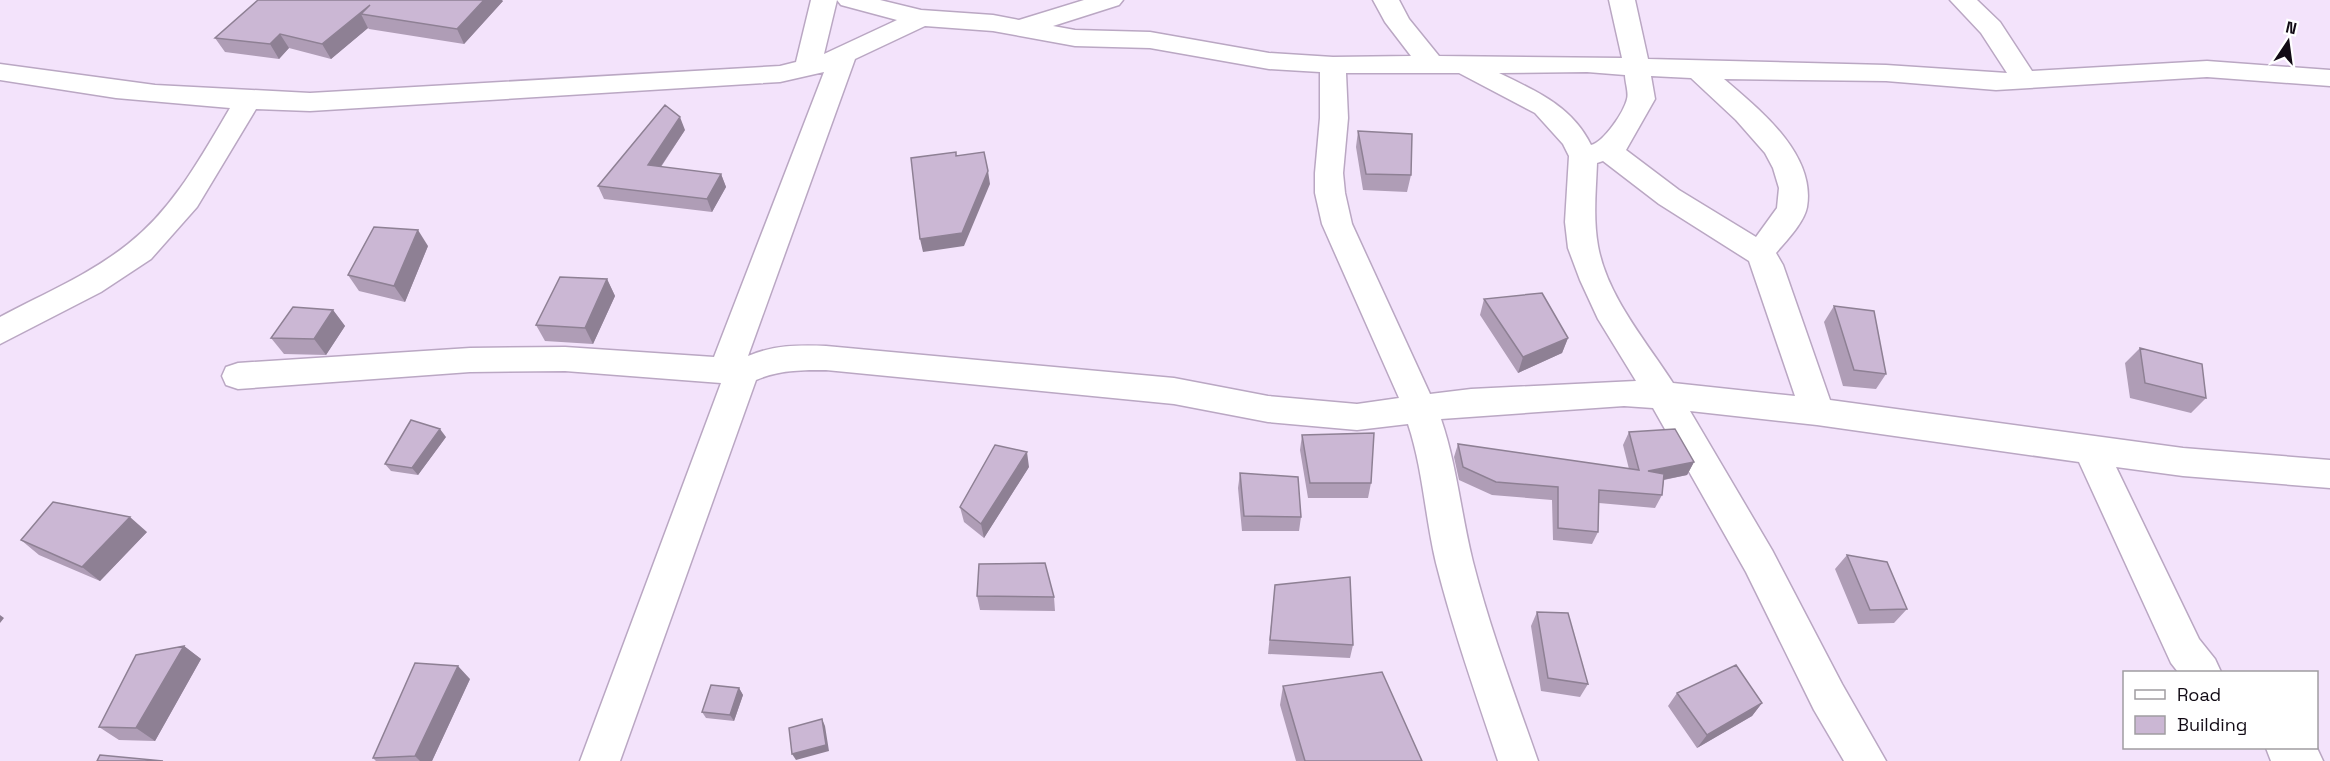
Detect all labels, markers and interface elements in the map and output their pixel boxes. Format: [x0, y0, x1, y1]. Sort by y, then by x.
north arrow [2258, 12, 2318, 72]
text: N [2284, 16, 2299, 39]
legend [2123, 671, 2318, 749]
text: Road [2177, 683, 2221, 706]
text: Building [2177, 713, 2247, 736]

